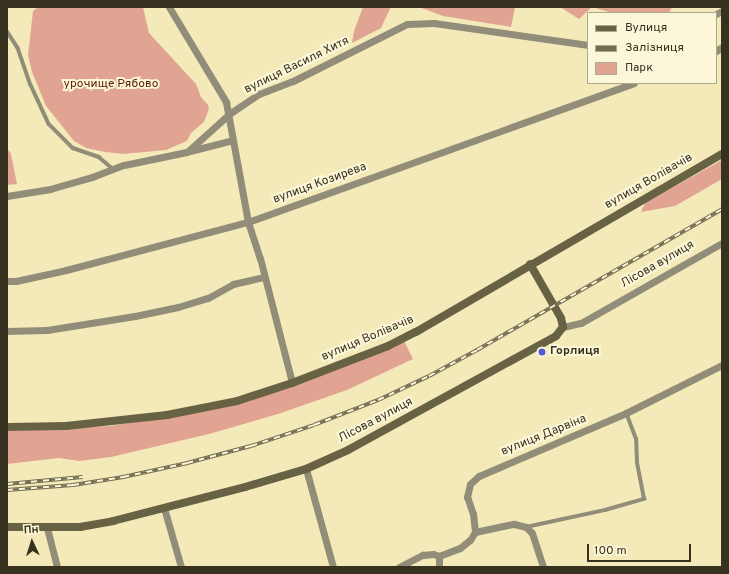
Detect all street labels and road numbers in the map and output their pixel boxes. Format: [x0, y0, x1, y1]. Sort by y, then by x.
street label: вулиця Василя Хитя [242, 34, 352, 98]
street label: вулиця Волівачів [603, 151, 695, 213]
street label: вулиця Козирева [271, 160, 369, 208]
street label: Лісова вулиця [619, 238, 697, 292]
street label: вулиця Волівачів [320, 313, 416, 365]
street label: Лісова вулиця [336, 395, 416, 447]
street label: вулиця Дарвіна [499, 412, 589, 460]

